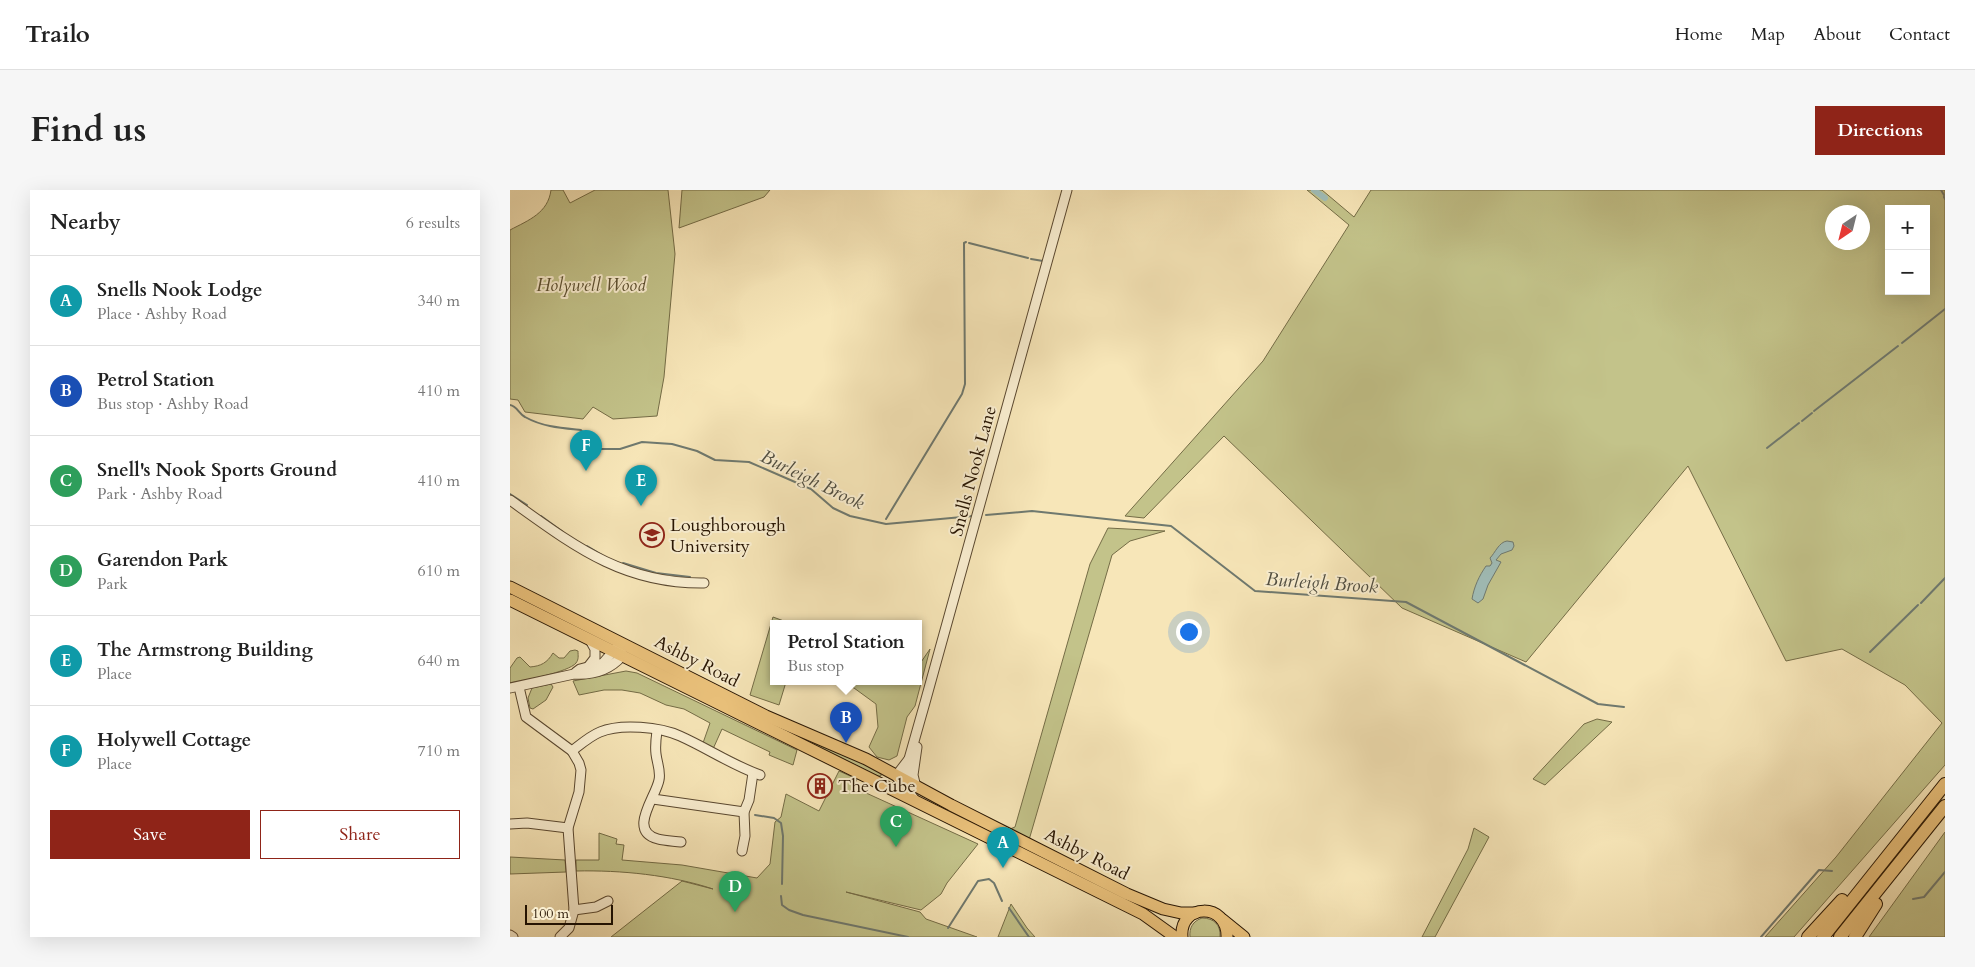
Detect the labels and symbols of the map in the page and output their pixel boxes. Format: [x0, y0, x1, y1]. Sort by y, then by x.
north arrow [1825, 205, 1870, 250]
park label: Holywell Wood [536, 273, 647, 298]
street label: Snells Nook Lane [944, 403, 1003, 539]
pin: F [570, 430, 602, 471]
water label: Burleigh Brook [756, 444, 869, 517]
pin: E [625, 465, 657, 506]
place label: Loughborough University [670, 513, 786, 559]
school or university icon: Loughborough University [639, 522, 665, 548]
water label: Burleigh Brook [1265, 566, 1380, 600]
your location [1176, 619, 1202, 645]
street label: Ashby Road [650, 629, 744, 694]
pin: B [830, 702, 862, 743]
building icon: The Cube [807, 773, 833, 799]
place label: The Cube [838, 774, 916, 799]
pin: C [880, 806, 912, 847]
street label: Ashby Road [1040, 822, 1134, 887]
pin: A [987, 827, 1019, 868]
pin: D [719, 871, 751, 912]
scale bar [525, 902, 612, 925]

